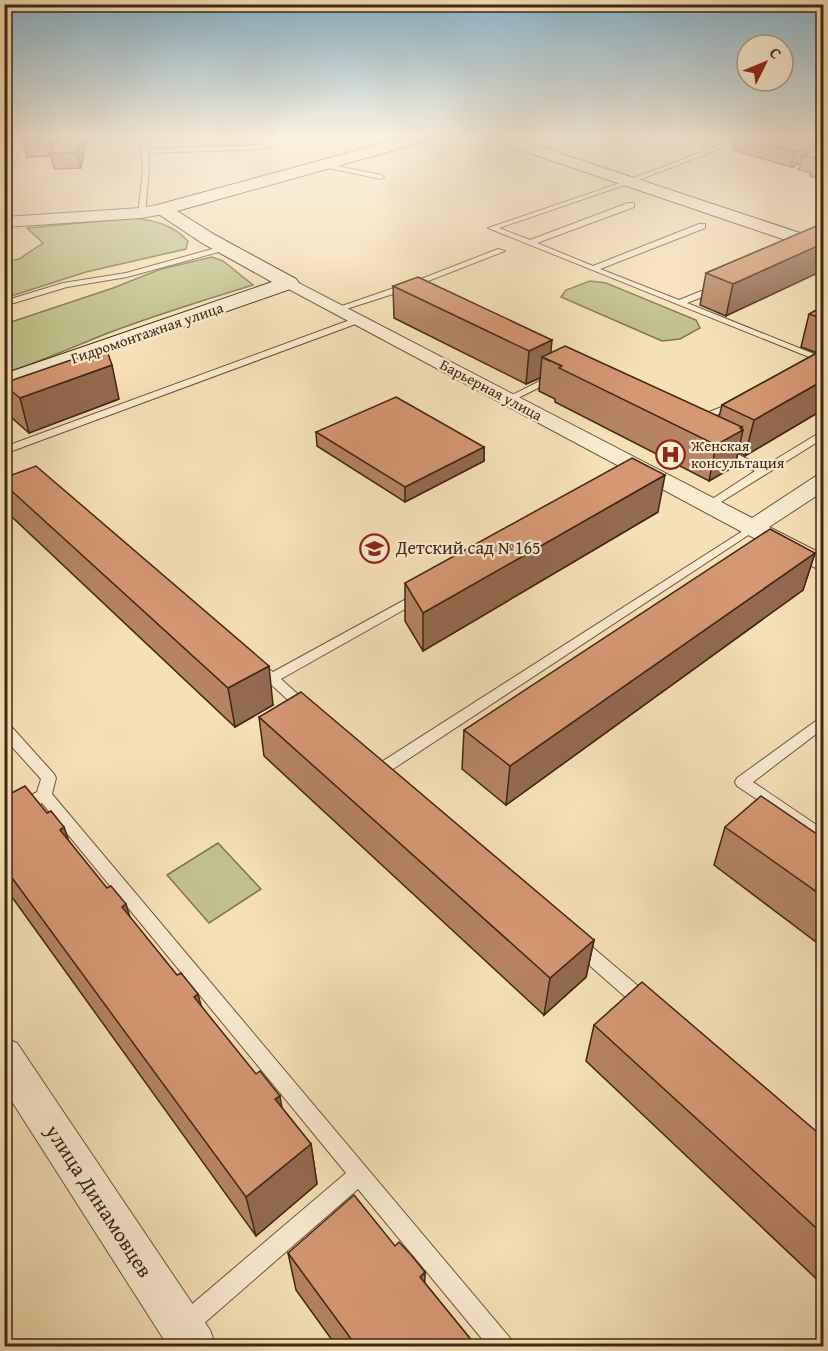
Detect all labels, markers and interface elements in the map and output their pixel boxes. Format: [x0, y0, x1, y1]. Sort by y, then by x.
north arrow [735, 33, 795, 93]
text: С [764, 41, 788, 64]
street label: Гидромонтажная улица [68, 296, 227, 368]
street label: Барьерная улица [436, 354, 547, 426]
place label: Женская консультация [690, 435, 785, 473]
hospital icon: Женская консультация [654, 439, 686, 471]
school or university icon: Детский сад №165 [359, 532, 391, 564]
place label: Детский сад №165 [395, 534, 541, 561]
street label: улица Динамовцев [38, 1117, 161, 1284]

